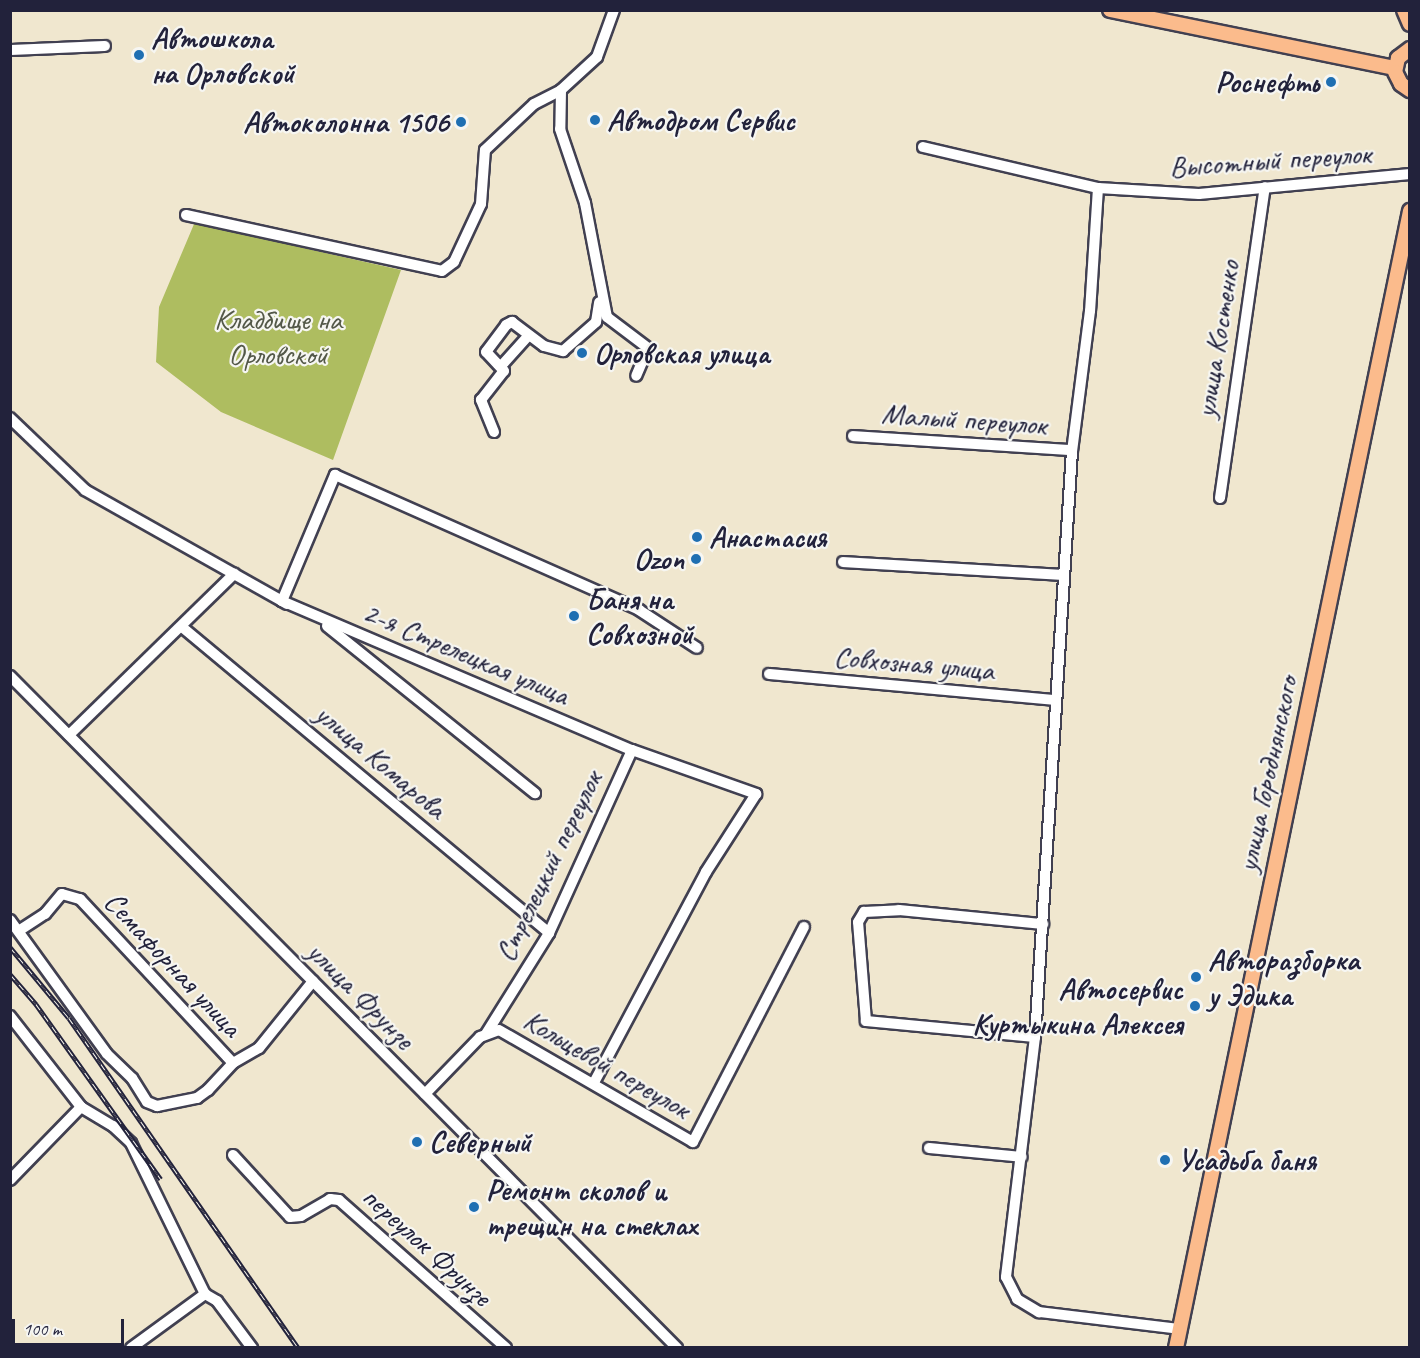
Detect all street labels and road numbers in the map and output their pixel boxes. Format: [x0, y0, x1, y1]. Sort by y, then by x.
street label: Высотный переулок [1168, 135, 1372, 185]
street label: улица Костенко [1187, 256, 1247, 422]
street label: Малый переулок [880, 395, 1048, 443]
street label: 2-я Стрелецкая улица [356, 593, 576, 713]
street label: Совхозная улица [831, 638, 997, 688]
street label: улица Городнянского [1229, 673, 1305, 875]
street label: улица Комарова [308, 696, 454, 826]
street label: Стрелецкий переулок [486, 765, 610, 967]
street label: Семафорная улица [95, 883, 251, 1045]
street label: улица Фрунзе [300, 934, 422, 1056]
street label: Кольцевой переулок [517, 1002, 697, 1126]
street label: переулок Фрунзе [355, 1179, 499, 1313]

